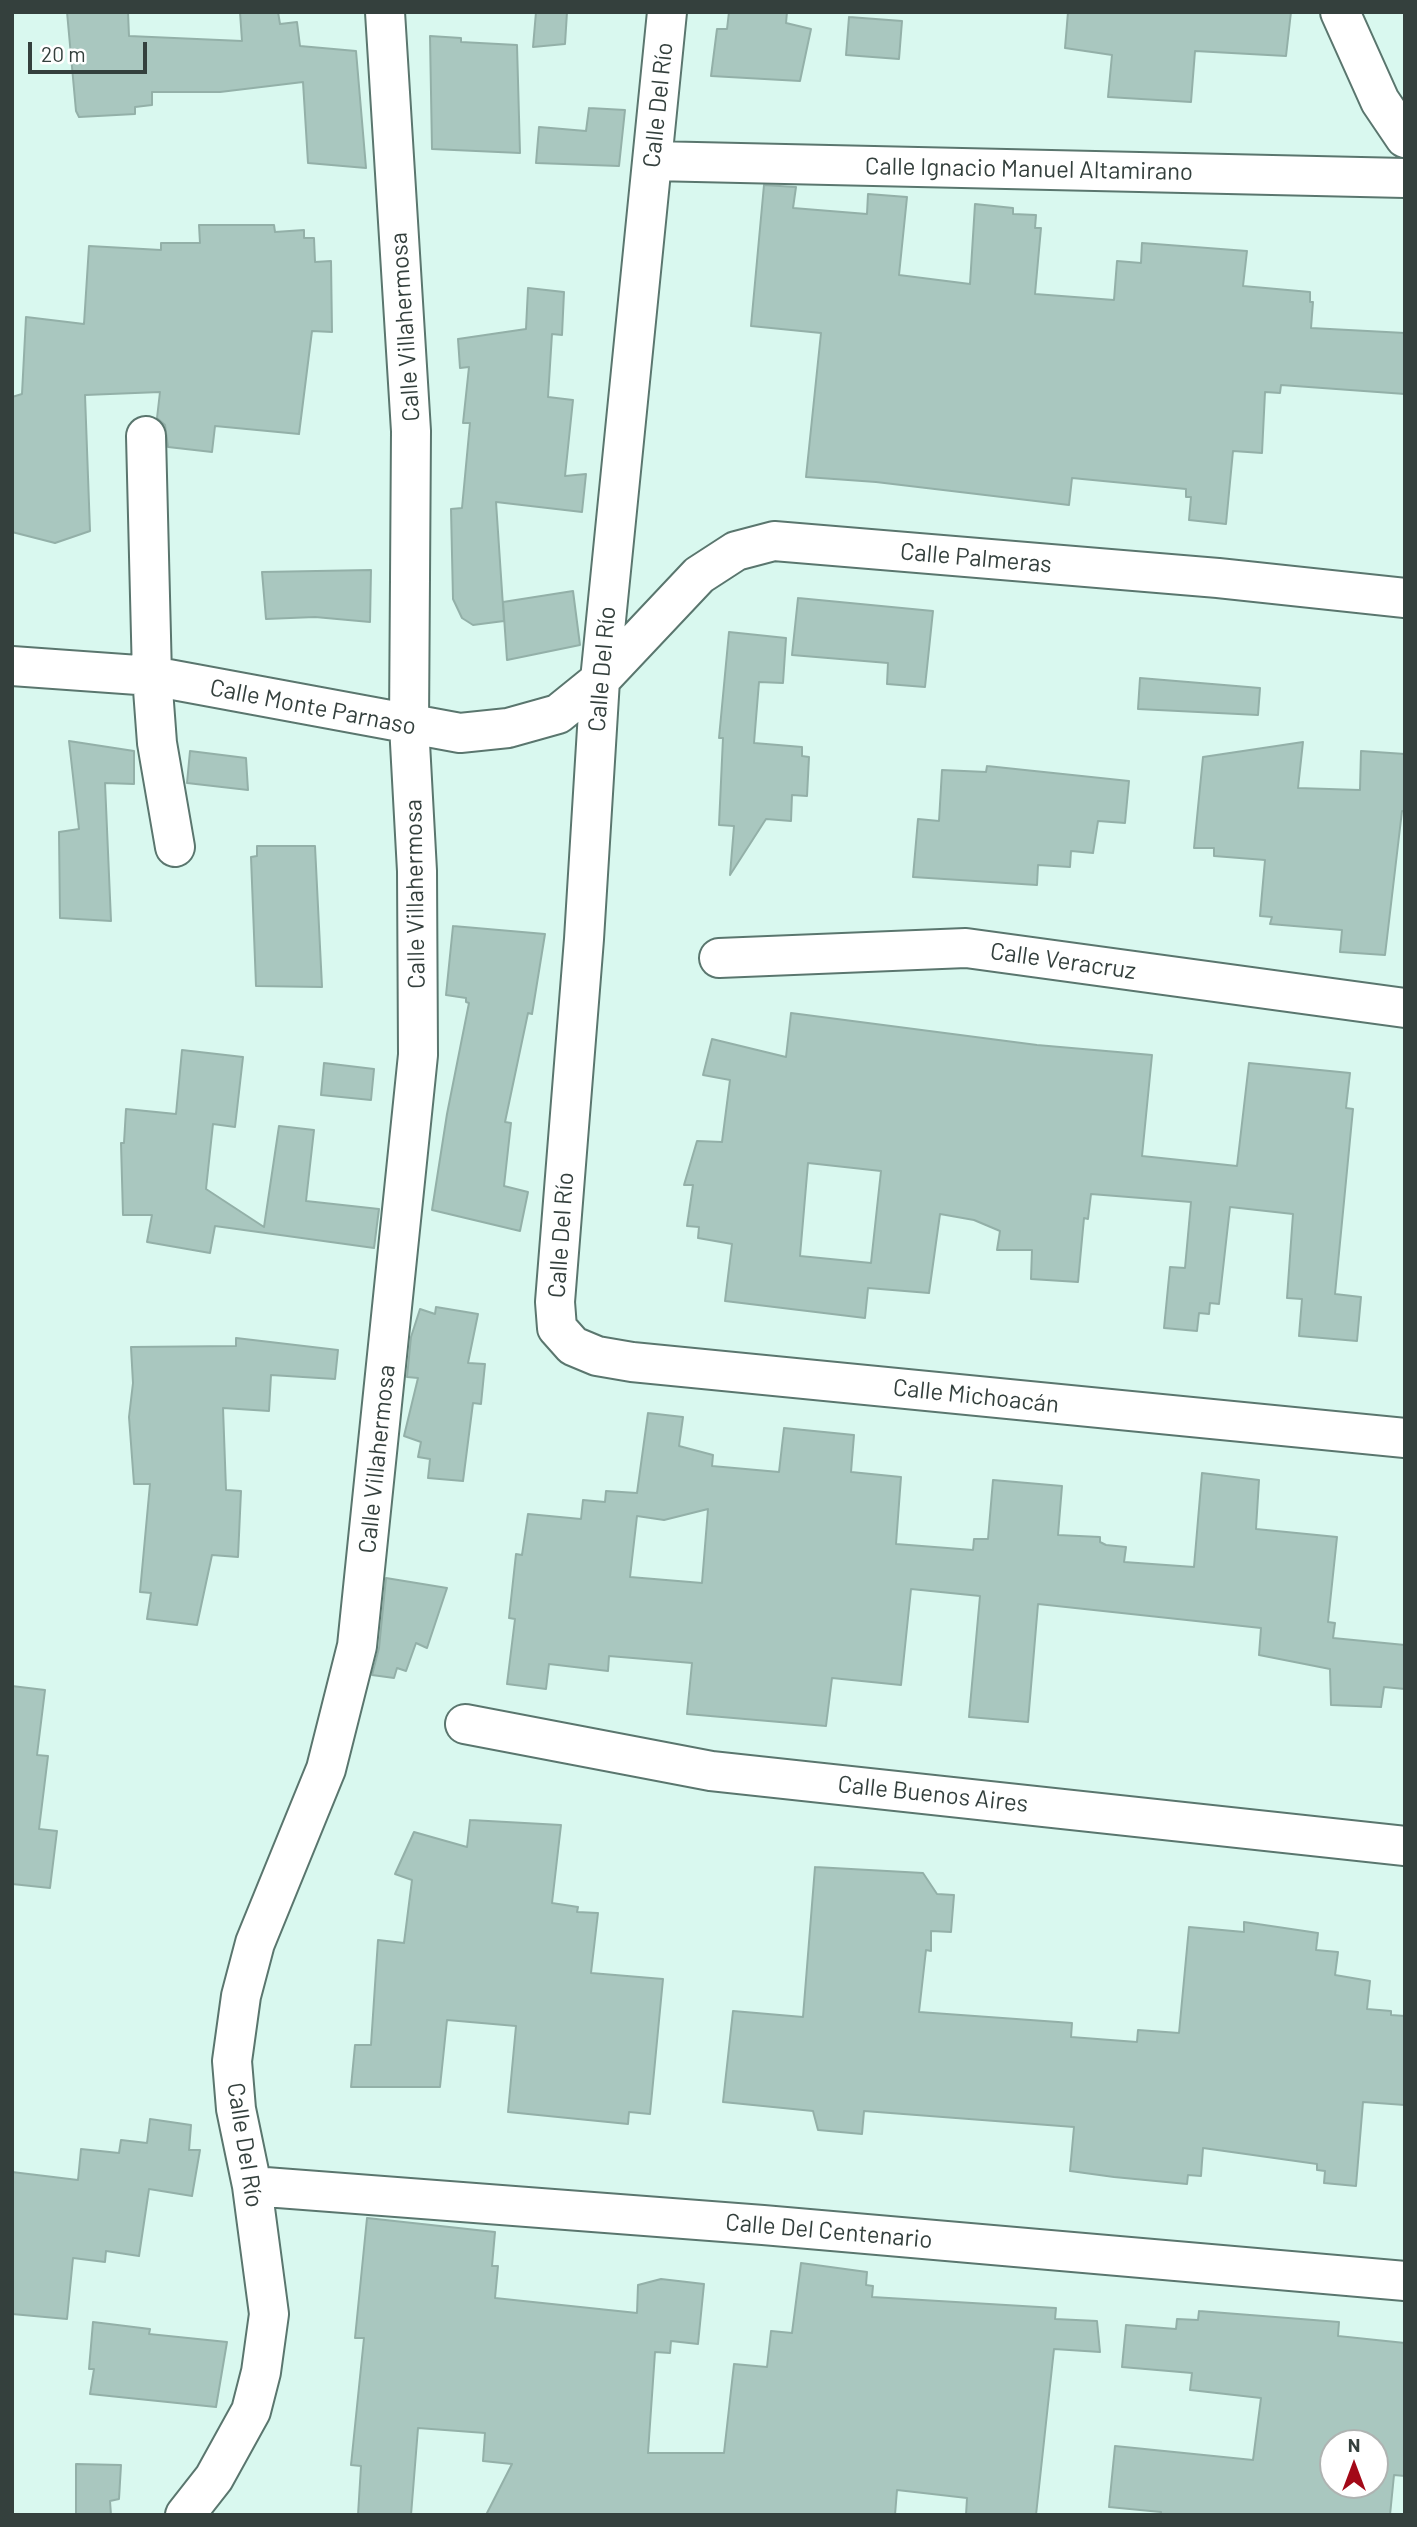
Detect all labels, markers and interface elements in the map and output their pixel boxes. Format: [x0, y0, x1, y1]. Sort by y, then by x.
scale bar [32, 28, 150, 72]
text: 20 m [41, 41, 86, 66]
street label: Calle Del Río [637, 41, 679, 169]
street label: Calle Ignacio Manuel Altamirano [865, 152, 1193, 186]
street label: Calle Villahermosa [384, 231, 426, 423]
street label: Calle Palmeras [899, 537, 1053, 579]
street label: Calle Del Río [582, 605, 622, 733]
street label: Calle Monte Parnaso [207, 673, 419, 741]
street label: Calle Villahermosa [399, 799, 431, 989]
street label: Calle Veracruz [988, 937, 1138, 985]
street label: Calle Del Río [542, 1171, 580, 1299]
street label: Calle Villahermosa [353, 1363, 401, 1555]
street label: Calle Michoacán [892, 1373, 1060, 1419]
street label: Calle Buenos Aires [836, 1770, 1030, 1818]
street label: Calle Del Río [221, 2080, 269, 2210]
street label: Calle Del Centenario [724, 2208, 934, 2254]
north arrow [1319, 2429, 1389, 2499]
text: N [1348, 2433, 1360, 2456]

